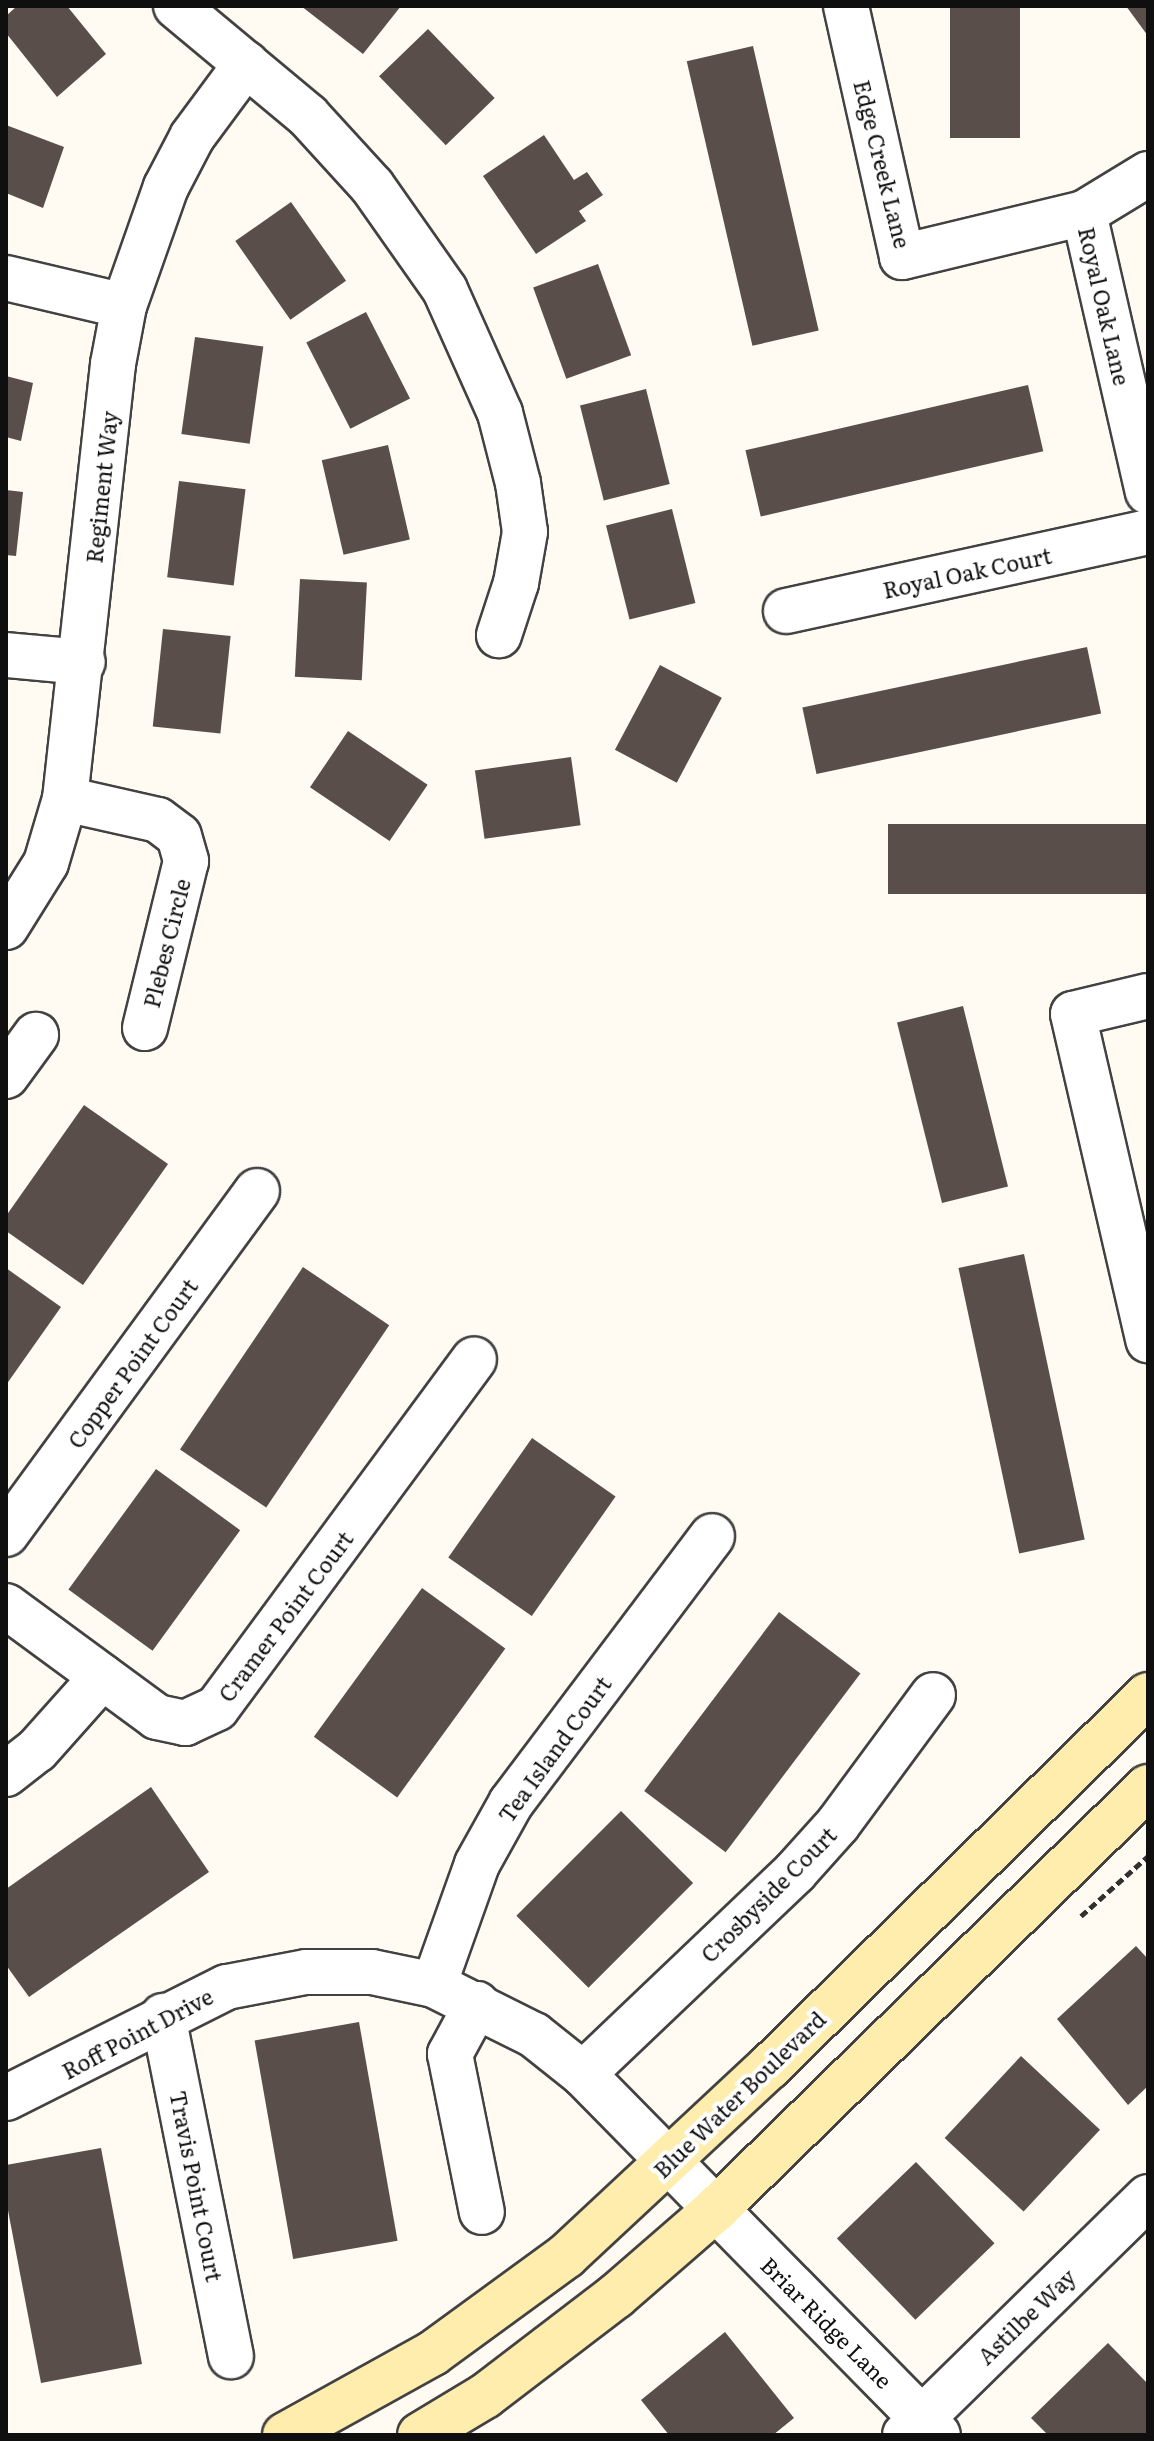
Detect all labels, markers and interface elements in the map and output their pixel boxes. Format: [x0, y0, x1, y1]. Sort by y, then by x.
street label: Edge Creek Lane [849, 77, 917, 251]
street label: Royal Oak Lane [1074, 224, 1136, 388]
street label: Regiment Way [80, 410, 122, 564]
street label: Royal Oak Court [880, 541, 1054, 603]
street label: Plebes Circle [137, 876, 195, 1010]
street label: Copper Point Court [62, 1273, 202, 1453]
street label: Cramer Point Court [212, 1526, 358, 1706]
street label: Tea Island Court [492, 1671, 616, 1827]
street label: Crosbyside Court [695, 1821, 841, 1967]
street label: Roff Point Drive [57, 1982, 217, 2084]
street label: Blue Water Boulevard [648, 2005, 830, 2183]
street label: Travis Point Court [166, 2088, 228, 2284]
street label: Briar Ridge Lane [756, 2251, 898, 2393]
street label: Astilbe Way [972, 2263, 1080, 2369]

